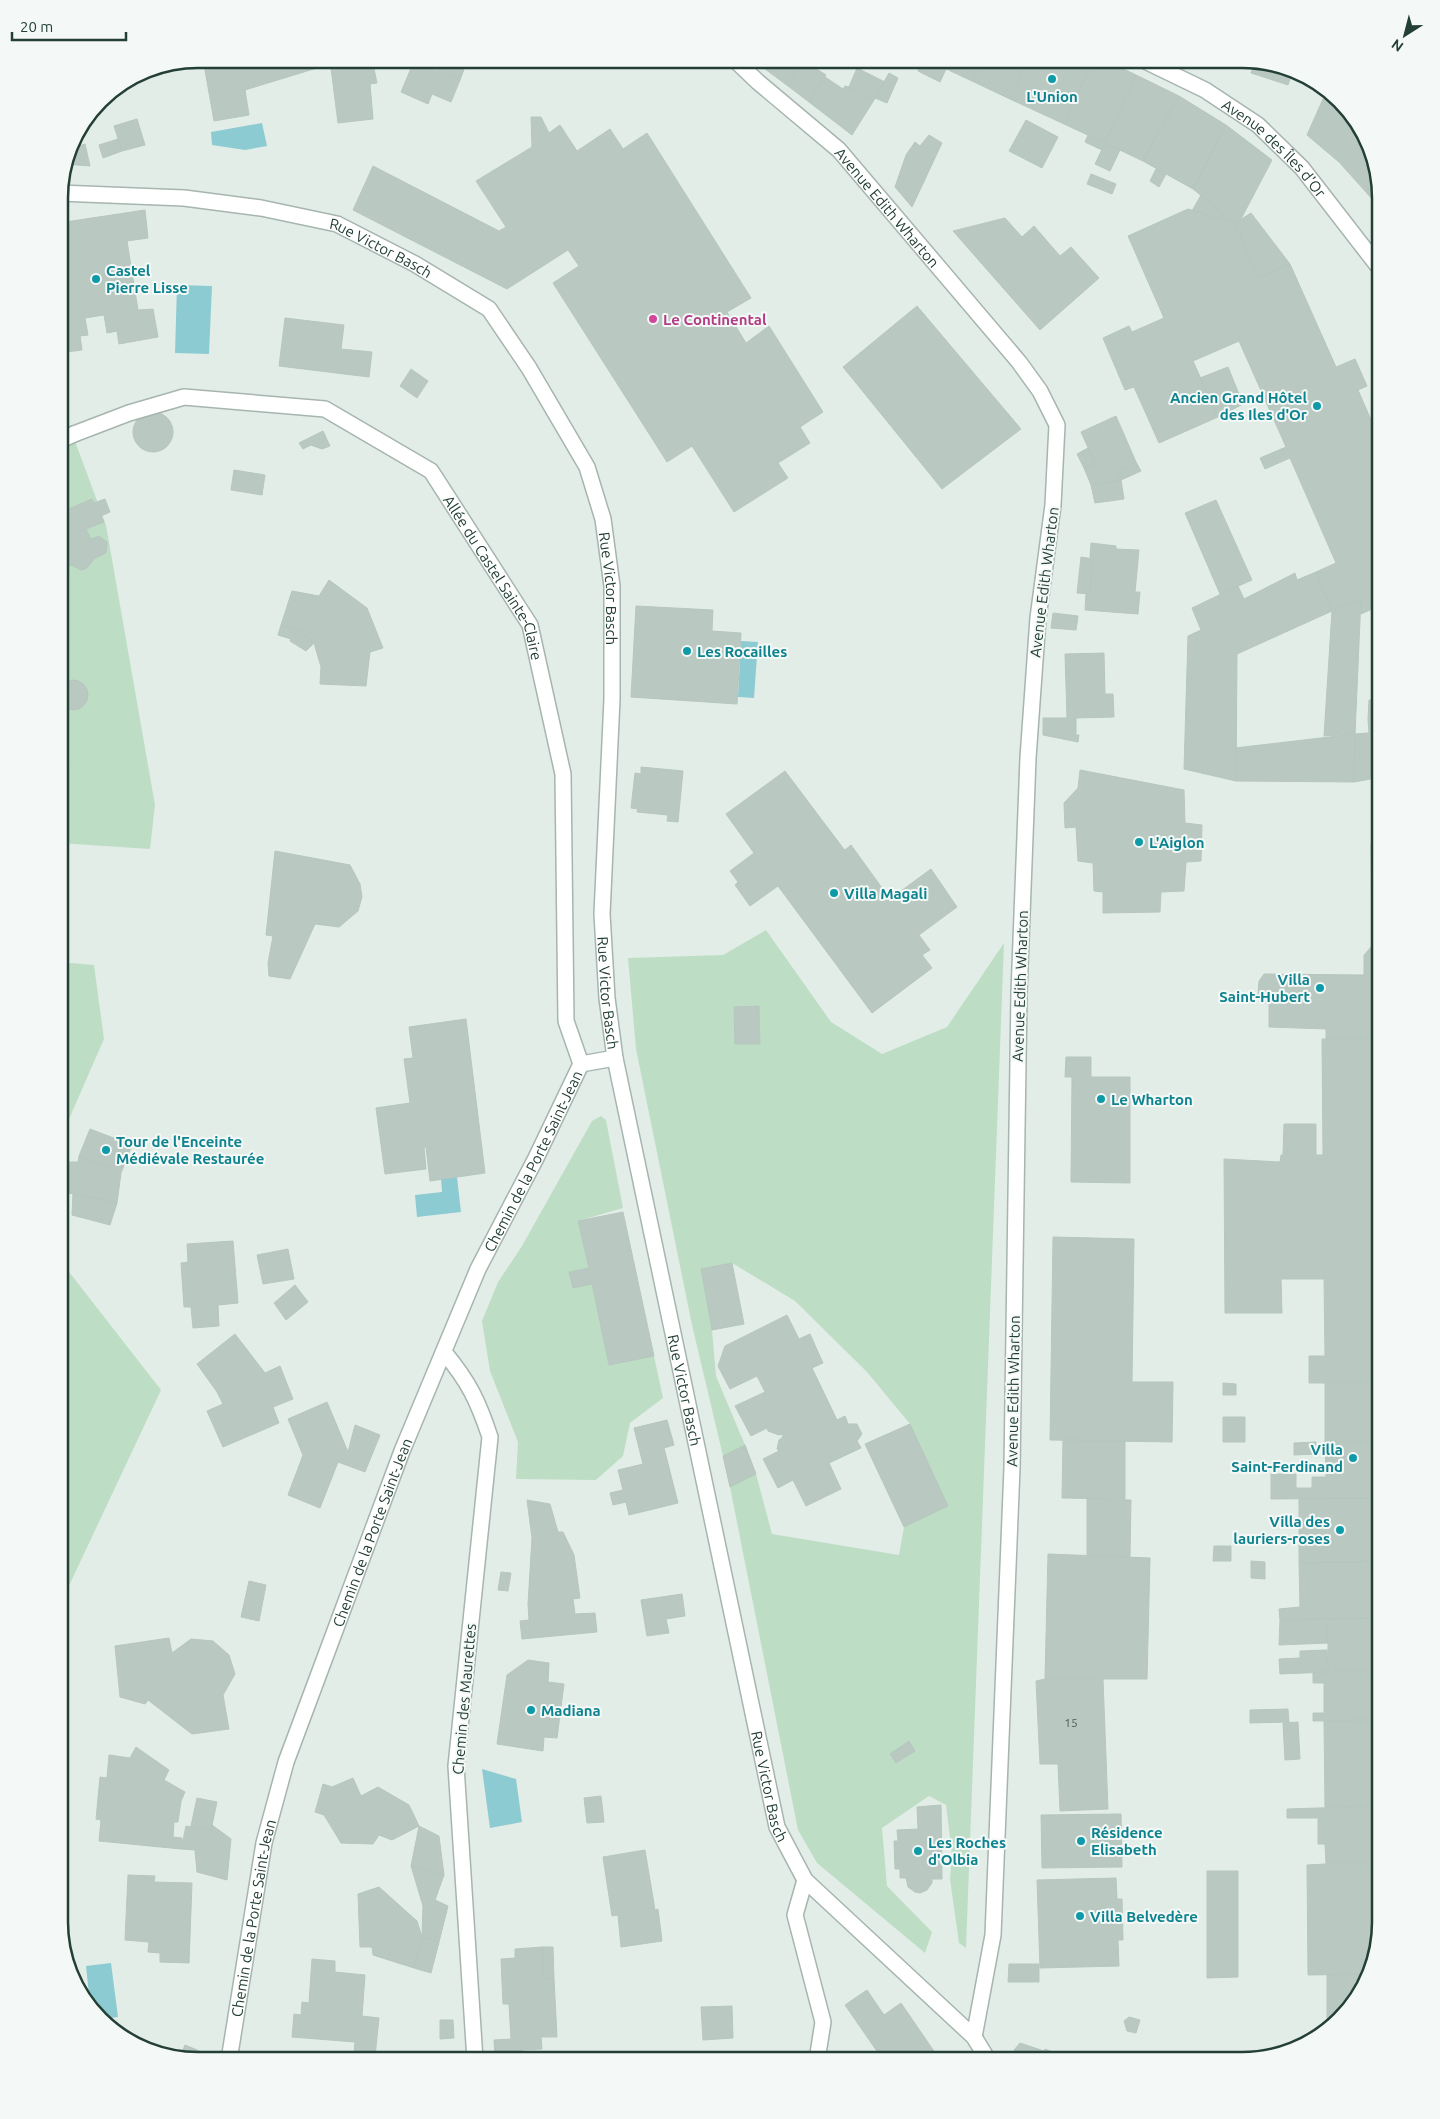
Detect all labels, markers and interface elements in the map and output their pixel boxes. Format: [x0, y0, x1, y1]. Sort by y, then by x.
scale bar [12, 10, 126, 42]
north arrow [1380, 10, 1430, 60]
text: 20 m [20, 18, 53, 35]
text: N [1388, 36, 1406, 55]
marker: L'Union [1046, 73, 1058, 85]
place label: L'Union [1026, 88, 1078, 105]
street label: Avenue des Îles d'Or [1219, 95, 1330, 200]
street label: Avenue Edith Wharton [832, 144, 943, 271]
street label: Rue Victor Basch [328, 214, 435, 281]
place label: Castel Pierre Lisse [106, 262, 188, 296]
marker: Castel Pierre Lisse [90, 273, 102, 285]
place label: Le Continental [663, 311, 767, 328]
marker: Le Continental [647, 313, 659, 325]
place label: Ancien Grand Hôtel des Iles d'Or [1170, 389, 1308, 423]
marker: Ancien Grand Hôtel des Iles d'Or [1311, 400, 1323, 412]
street label: Allée du Castel Sainte-Claire [440, 492, 546, 662]
street label: Avenue Edith Wharton [1026, 506, 1062, 658]
street label: Rue Victor Basch [596, 531, 621, 645]
place label: Les Rocailles [697, 643, 787, 660]
marker: Les Rocailles [681, 645, 693, 657]
place label: L'Aiglon [1149, 834, 1205, 851]
marker: L'Aiglon [1133, 836, 1145, 848]
place label: Villa Magali [844, 885, 927, 902]
marker: Villa Magali [828, 887, 840, 899]
street label: Avenue Edith Wharton [1009, 910, 1031, 1062]
street label: Rue Victor Basch [595, 936, 622, 1050]
place label: Villa Saint-Hubert [1219, 971, 1311, 1005]
marker: Villa Saint-Hubert [1314, 982, 1326, 994]
street label: Chemin de la Porte Saint-Jean [480, 1068, 585, 1255]
place label: Le Wharton [1111, 1091, 1193, 1108]
marker: Le Wharton [1095, 1093, 1107, 1105]
place label: Tour de l'Enceinte Médiévale Restaurée [116, 1133, 264, 1167]
marker: Tour de l'Enceinte Médiévale Restaurée [100, 1144, 112, 1156]
street label: Avenue Edith Wharton [1003, 1315, 1023, 1467]
street label: Rue Victor Basch [665, 1333, 705, 1447]
street label: Chemin de la Porte Saint-Jean [329, 1435, 415, 1629]
place label: Villa Saint-Ferdinand [1231, 1441, 1343, 1475]
marker: Villa Saint-Ferdinand [1347, 1452, 1359, 1464]
place label: Villa des lauriers-roses [1233, 1513, 1330, 1547]
marker: Villa des lauriers-roses [1334, 1524, 1346, 1536]
street label: Chemin des Maurettes [449, 1623, 479, 1775]
place label: Madiana [541, 1702, 601, 1719]
marker: Madiana [525, 1704, 537, 1716]
house number: 15 [1064, 1716, 1078, 1729]
street label: Rue Victor Basch [748, 1729, 792, 1844]
street label: Chemin de la Porte Saint-Jean [228, 1817, 279, 2018]
place label: Résidence Elisabeth [1091, 1824, 1163, 1858]
place label: Les Roches d'Olbia [928, 1834, 1006, 1868]
marker: Résidence Elisabeth [1075, 1835, 1087, 1847]
marker: Les Roches d'Olbia [912, 1845, 924, 1857]
place label: Villa Belvedère [1090, 1908, 1198, 1925]
marker: Villa Belvedère [1074, 1910, 1086, 1922]

